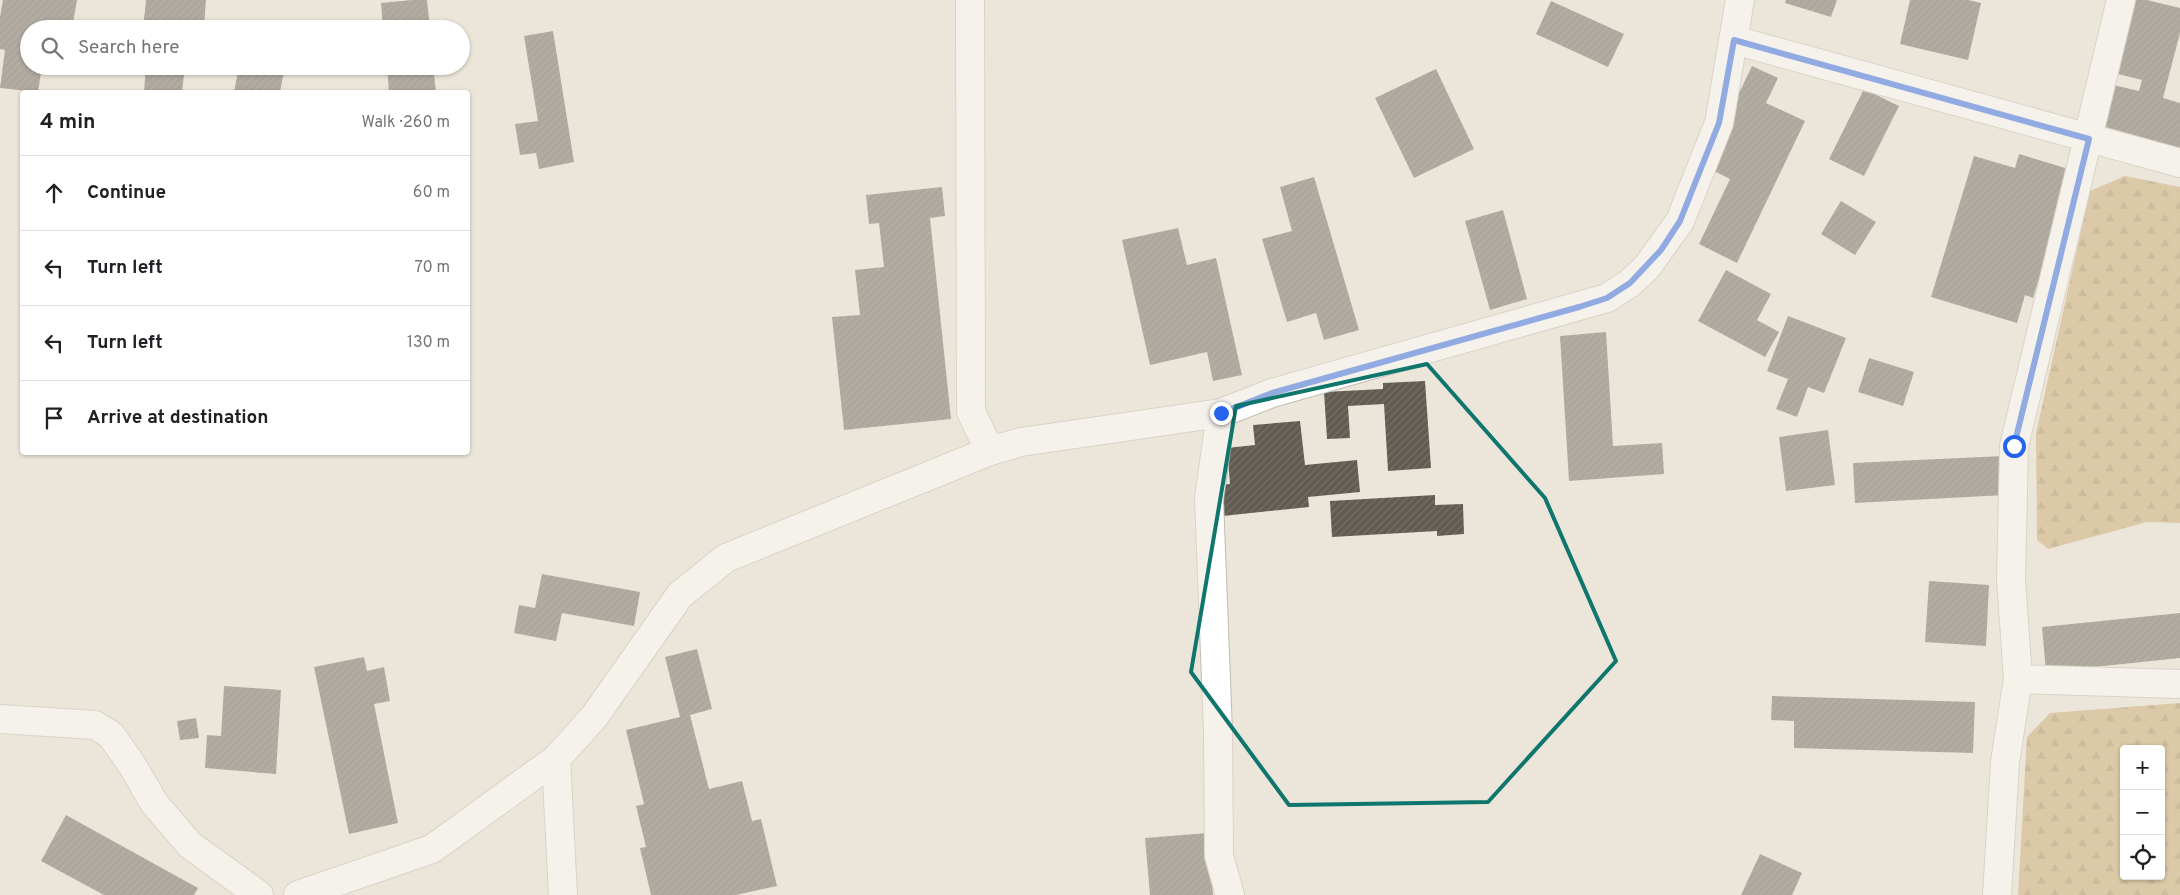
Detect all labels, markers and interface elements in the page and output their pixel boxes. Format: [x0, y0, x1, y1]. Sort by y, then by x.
search box [20, 20, 470, 75]
icon: search [38, 34, 66, 62]
text: Search here [78, 36, 180, 60]
text: 4 min [40, 109, 96, 136]
text: Walk · 260 m [361, 113, 450, 133]
icon: ahead [40, 179, 68, 207]
text: Continue [87, 181, 166, 205]
text: 60 m [413, 183, 450, 203]
icon: left [40, 254, 68, 282]
text: Turn left [87, 256, 163, 280]
text: 70 m [415, 258, 450, 278]
icon: left [40, 329, 68, 357]
text: Turn left [87, 331, 163, 355]
text: 130 m [407, 333, 450, 353]
route end [1210, 402, 1233, 425]
icon: arrive [40, 404, 68, 432]
text: Arrive at destination [87, 406, 268, 430]
route start [2003, 435, 2026, 458]
map controls [2120, 745, 2165, 880]
button: + [2120, 745, 2165, 790]
button: − [2120, 790, 2165, 835]
button: locate [2120, 835, 2165, 880]

